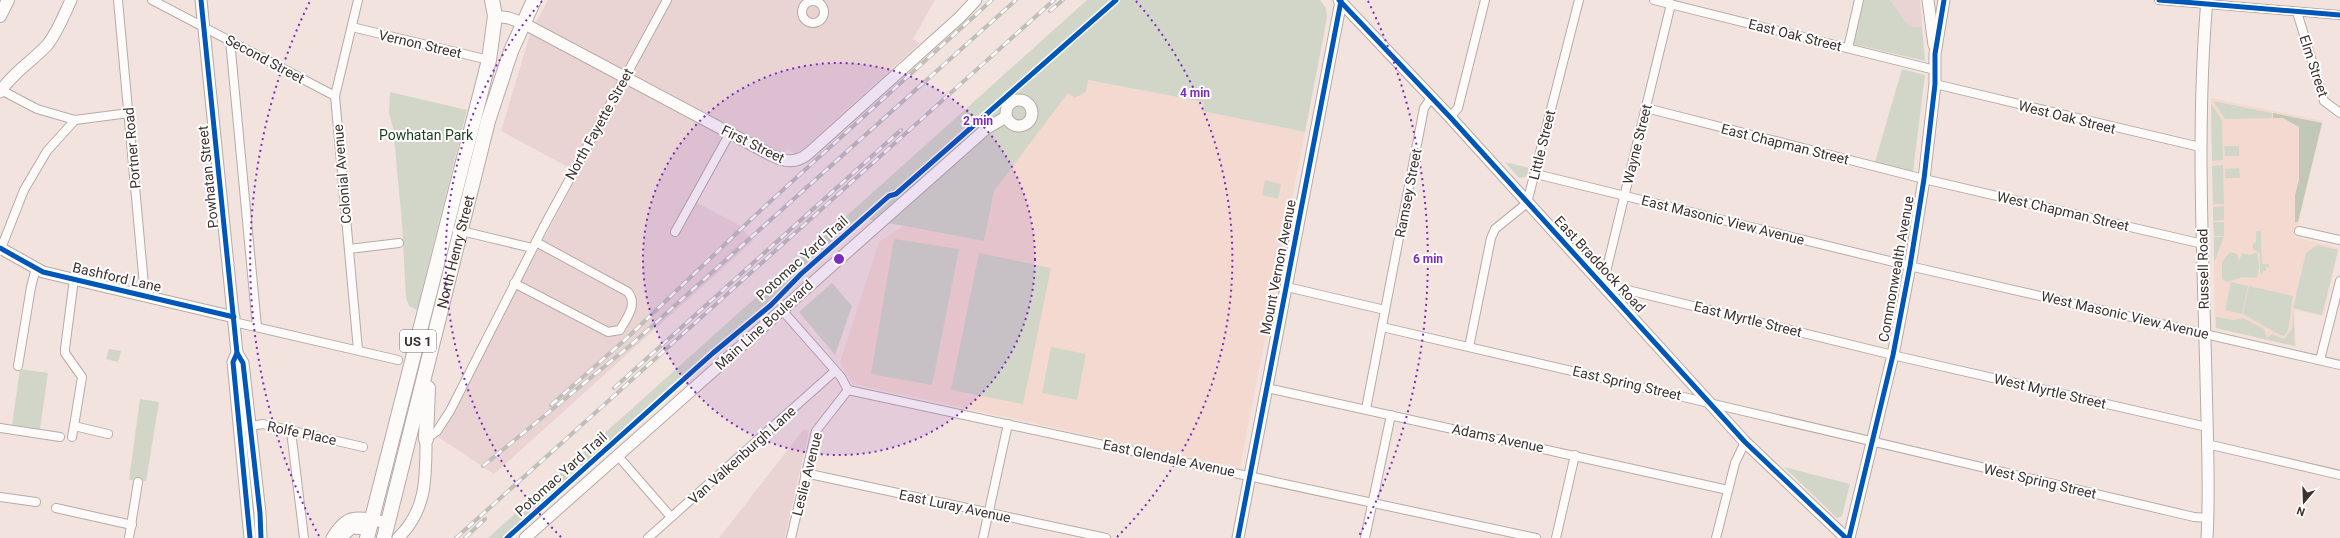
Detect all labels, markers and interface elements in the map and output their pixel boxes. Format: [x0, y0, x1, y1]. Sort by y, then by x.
street label: East Oak Street [1747, 16, 1844, 54]
street label: Vernon Street [377, 27, 463, 61]
street label: Second Street [223, 31, 308, 87]
street label: Elm Street [2296, 33, 2332, 99]
street label: North Fayette Street [562, 65, 636, 182]
text: 4 min [1180, 86, 1210, 100]
street label: West Oak Street [2017, 97, 2118, 137]
street label: Wayne Street [1619, 102, 1655, 186]
street label: Portner Road [120, 107, 144, 189]
street label: Little Street [1526, 108, 1558, 182]
text: 2 min [963, 114, 993, 128]
street label: East Chapman Street [1719, 120, 1851, 168]
street label: First Street [719, 122, 787, 166]
street label: Colonial Avenue [330, 124, 354, 224]
street label: Powhatan Street [195, 125, 221, 229]
park label: Powhatan Park [379, 127, 474, 143]
street label: Ramsey Street [1392, 147, 1425, 239]
street label: West Chapman Street [1995, 188, 2131, 234]
street label: East Masonic View Avenue [1640, 192, 1806, 248]
street label: North Henry Street [434, 193, 477, 310]
street label: Commonwealth Avenue [1875, 195, 1917, 343]
street label: Mount Vernon Avenue [1257, 198, 1299, 336]
street label: Potomac Yard Trail [753, 213, 851, 303]
street label: East Braddock Road [1551, 213, 1649, 315]
street label: Russell Road [2194, 229, 2212, 309]
centre of rings [832, 252, 846, 266]
text: 6 min [1413, 252, 1443, 266]
street label: Bashford Lane [71, 259, 163, 295]
street label: Main Line Boulevard [712, 277, 816, 373]
street label: West Masonic View Avenue [2040, 288, 2210, 342]
street label: East Myrtle Street [1692, 298, 1804, 340]
road number: US 1 [400, 330, 436, 352]
street label: East Spring Street [1571, 363, 1683, 403]
street label: West Myrtle Street [1992, 370, 2108, 412]
street label: Van Valkenburgh Lane [685, 403, 799, 507]
street label: Rolfe Place [266, 418, 338, 448]
street label: Adams Avenue [1451, 420, 1545, 456]
street label: Potomac Yard Trail [512, 429, 610, 519]
street label: Leslie Avenue [789, 430, 825, 518]
street label: East Glendale Avenue [1102, 436, 1236, 480]
street label: West Spring Street [1982, 460, 2098, 502]
north arrow [2284, 482, 2324, 522]
street label: East Luray Avenue [898, 486, 1012, 526]
text: N [2295, 503, 2307, 518]

